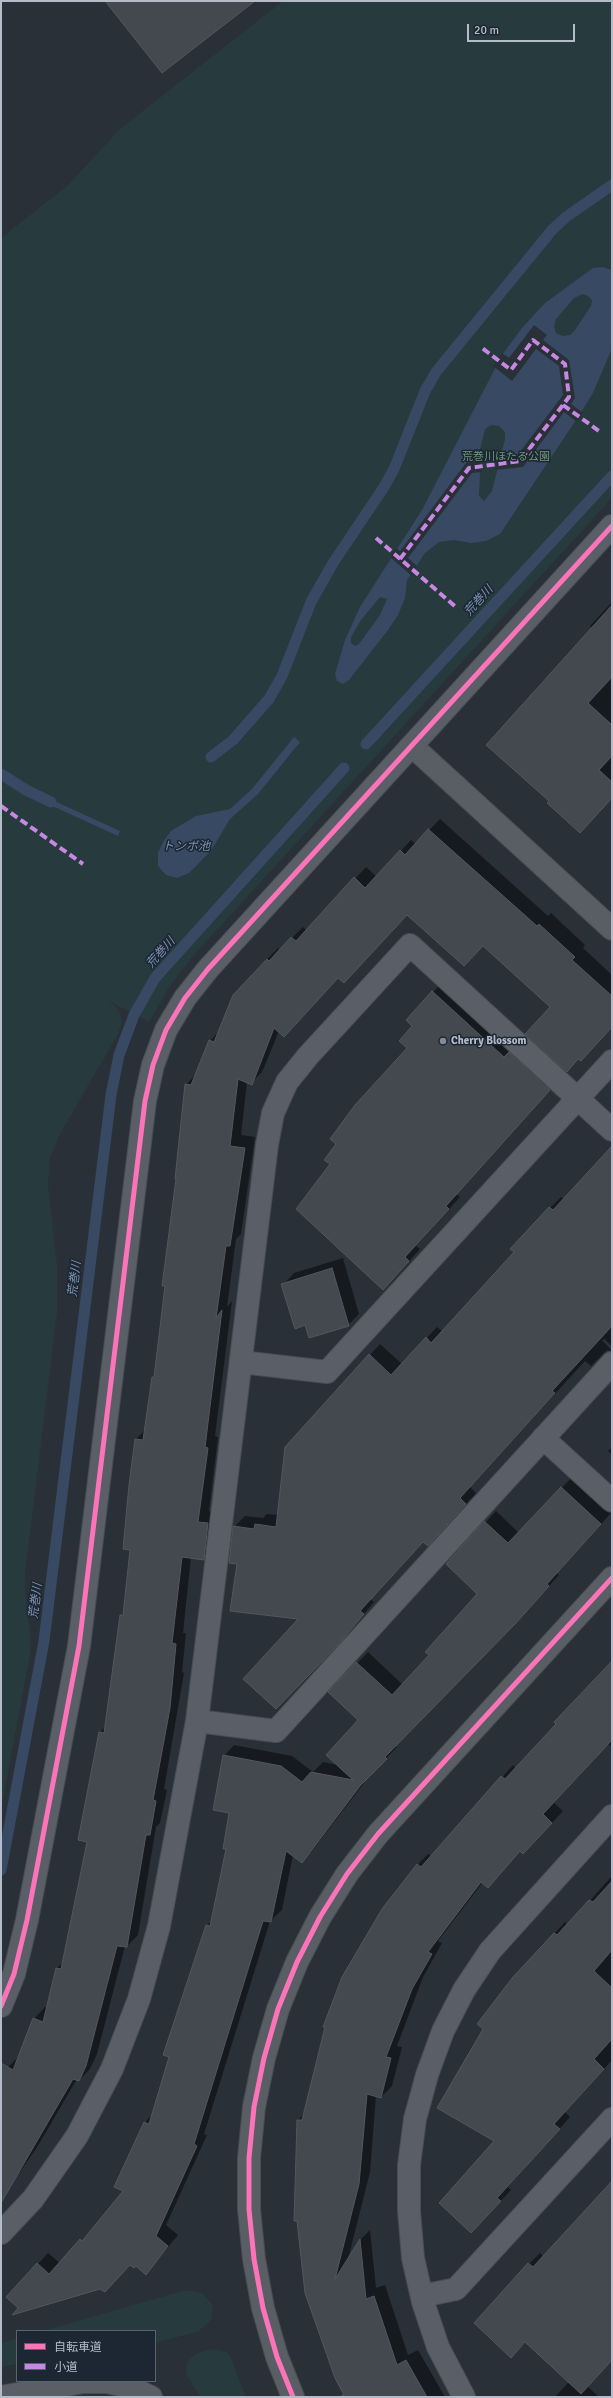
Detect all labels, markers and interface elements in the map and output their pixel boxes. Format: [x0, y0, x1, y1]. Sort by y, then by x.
scale bar [469, 16, 577, 42]
text: 20 m [474, 23, 499, 38]
park label: 荒巻川ほたる公園 [462, 450, 550, 464]
water label: 荒巻川 [462, 583, 496, 619]
water label: トンボ池 [162, 840, 210, 854]
water label: 荒巻川 [144, 935, 178, 971]
place label: Cherry Blossom [451, 1034, 526, 1048]
marker: Cherry Blossom [438, 1036, 448, 1046]
water label: 荒巻川 [66, 1260, 84, 1298]
water label: 荒巻川 [27, 1582, 45, 1620]
legend [16, 2330, 156, 2382]
text: 自転車道 [54, 2340, 102, 2355]
text: 小道 [54, 2360, 78, 2375]

